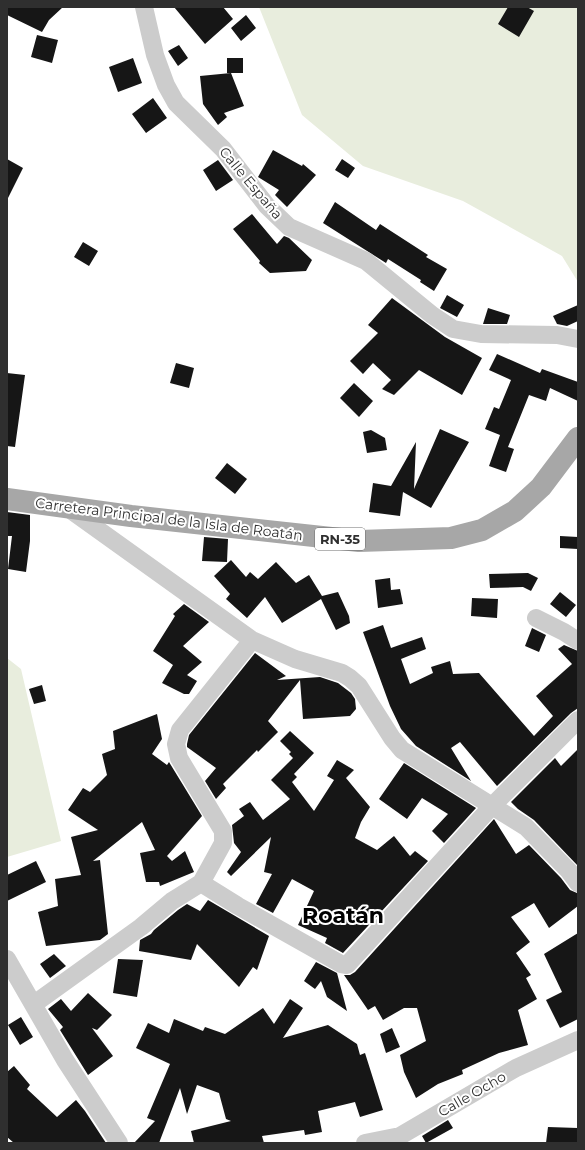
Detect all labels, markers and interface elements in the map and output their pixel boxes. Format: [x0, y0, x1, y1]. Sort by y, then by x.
street label: Calle España [215, 143, 287, 223]
street label: Carretera Principal de la Isla de Roatán [34, 494, 304, 544]
road number: RN-35 [315, 528, 365, 550]
district label: Roatán [302, 902, 384, 929]
street label: Calle Ocho [435, 1067, 509, 1121]

